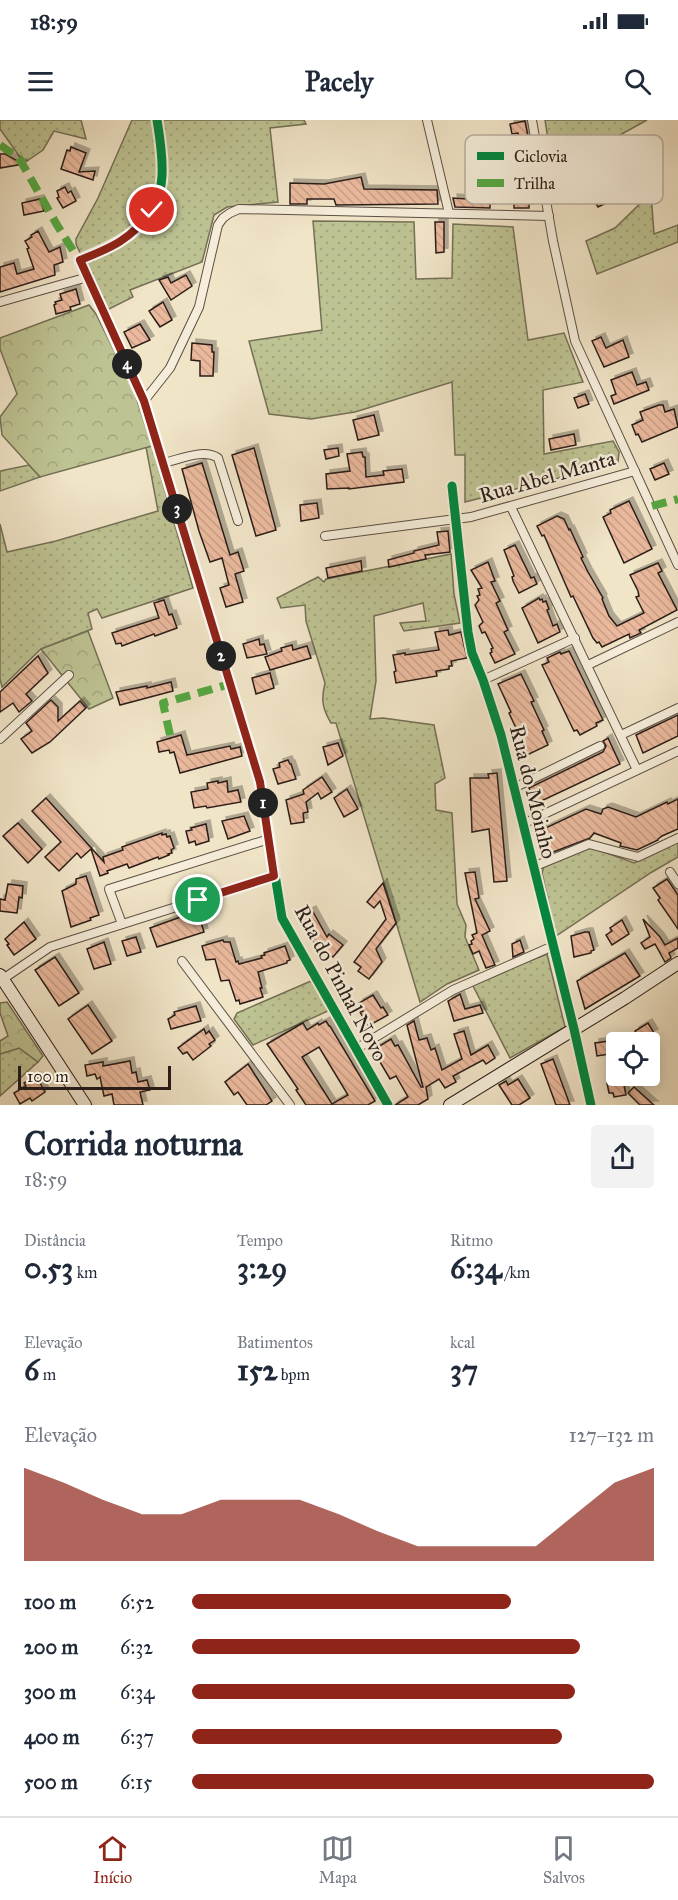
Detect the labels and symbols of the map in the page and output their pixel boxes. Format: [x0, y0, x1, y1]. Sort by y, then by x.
legend [465, 135, 663, 204]
text: Ciclovia [514, 147, 567, 166]
text: Trilha [514, 174, 555, 193]
pin [126, 184, 177, 235]
pin: 4 [112, 349, 142, 379]
street label: Rua Abel Manta [476, 445, 618, 509]
pin: 3 [162, 494, 192, 524]
pin: 2 [206, 641, 236, 671]
street label: Rua do Moinho [504, 723, 562, 862]
pin: 1 [248, 788, 278, 818]
pin [172, 874, 223, 925]
street label: Rua do Pinhal Novo [289, 900, 393, 1066]
scale bar [18, 1063, 171, 1091]

